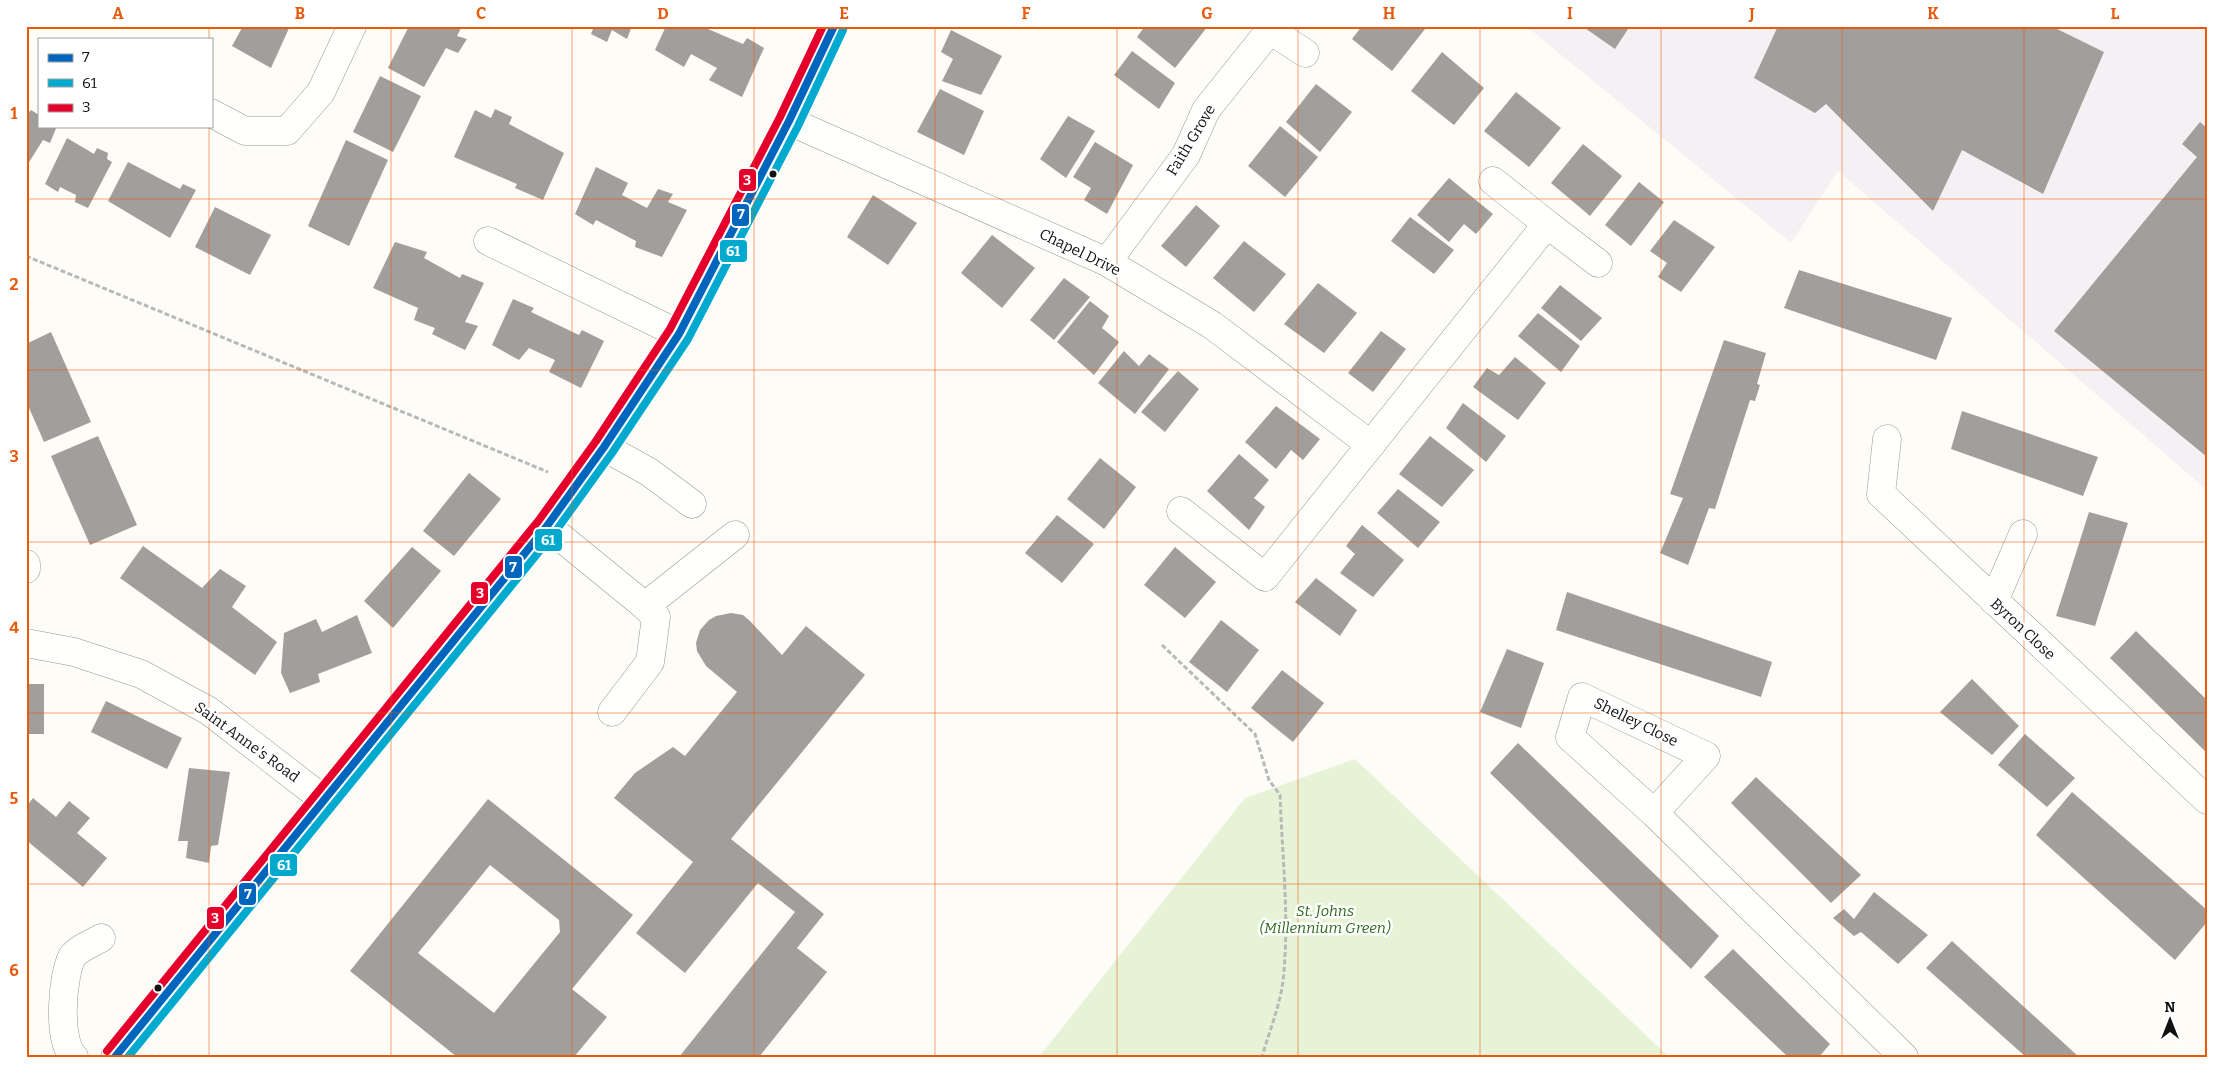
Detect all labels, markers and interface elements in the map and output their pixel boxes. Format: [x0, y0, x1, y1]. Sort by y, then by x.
text: A [112, 4, 124, 23]
text: B [295, 4, 305, 23]
text: C [476, 4, 486, 23]
text: D [657, 4, 669, 23]
text: E [839, 4, 849, 23]
text: F [1022, 4, 1031, 23]
text: G [1201, 4, 1213, 23]
text: H [1383, 4, 1396, 23]
text: I [1567, 4, 1573, 23]
text: J [1748, 4, 1755, 23]
text: K [1927, 4, 1939, 23]
text: L [2111, 4, 2120, 23]
legend [38, 38, 212, 128]
text: 7 [82, 48, 90, 66]
text: 61 [82, 74, 97, 92]
text: 3 [82, 98, 91, 116]
street label: Faith Grove [1163, 101, 1219, 179]
text: 1 [11, 104, 18, 123]
line badge: 3 [738, 168, 757, 192]
unlabelled marker [768, 169, 778, 179]
text: 3 [743, 172, 751, 189]
line badge: 7 [731, 203, 750, 227]
text: 7 [737, 206, 745, 223]
street label: Chapel Drive [1036, 225, 1124, 279]
line badge: 61 [719, 239, 748, 263]
text: 61 [726, 243, 740, 260]
text: 2 [9, 275, 19, 294]
text: 3 [9, 447, 19, 466]
line badge: 61 [534, 528, 563, 552]
text: 61 [541, 532, 555, 549]
line badge: 7 [504, 555, 523, 579]
text: 7 [509, 559, 517, 576]
line badge: 3 [470, 581, 489, 605]
text: 3 [476, 585, 484, 602]
street label: Byron Close [1987, 594, 2059, 664]
text: 4 [9, 618, 19, 637]
street label: Shelley Close [1591, 694, 1681, 750]
street label: Saint Anne's Road [191, 698, 303, 786]
text: 5 [10, 789, 19, 808]
line badge: 61 [269, 853, 298, 877]
text: 61 [277, 857, 291, 874]
line badge: 7 [238, 882, 257, 906]
text: 7 [244, 886, 252, 903]
park label: St. Johns (Millennium Green) [1260, 902, 1391, 937]
line badge: 3 [206, 906, 225, 930]
text: 3 [211, 910, 219, 927]
text: 6 [9, 961, 19, 980]
unlabelled marker [153, 983, 163, 993]
north arrow [2146, 996, 2196, 1046]
text: N [2165, 999, 2176, 1016]

